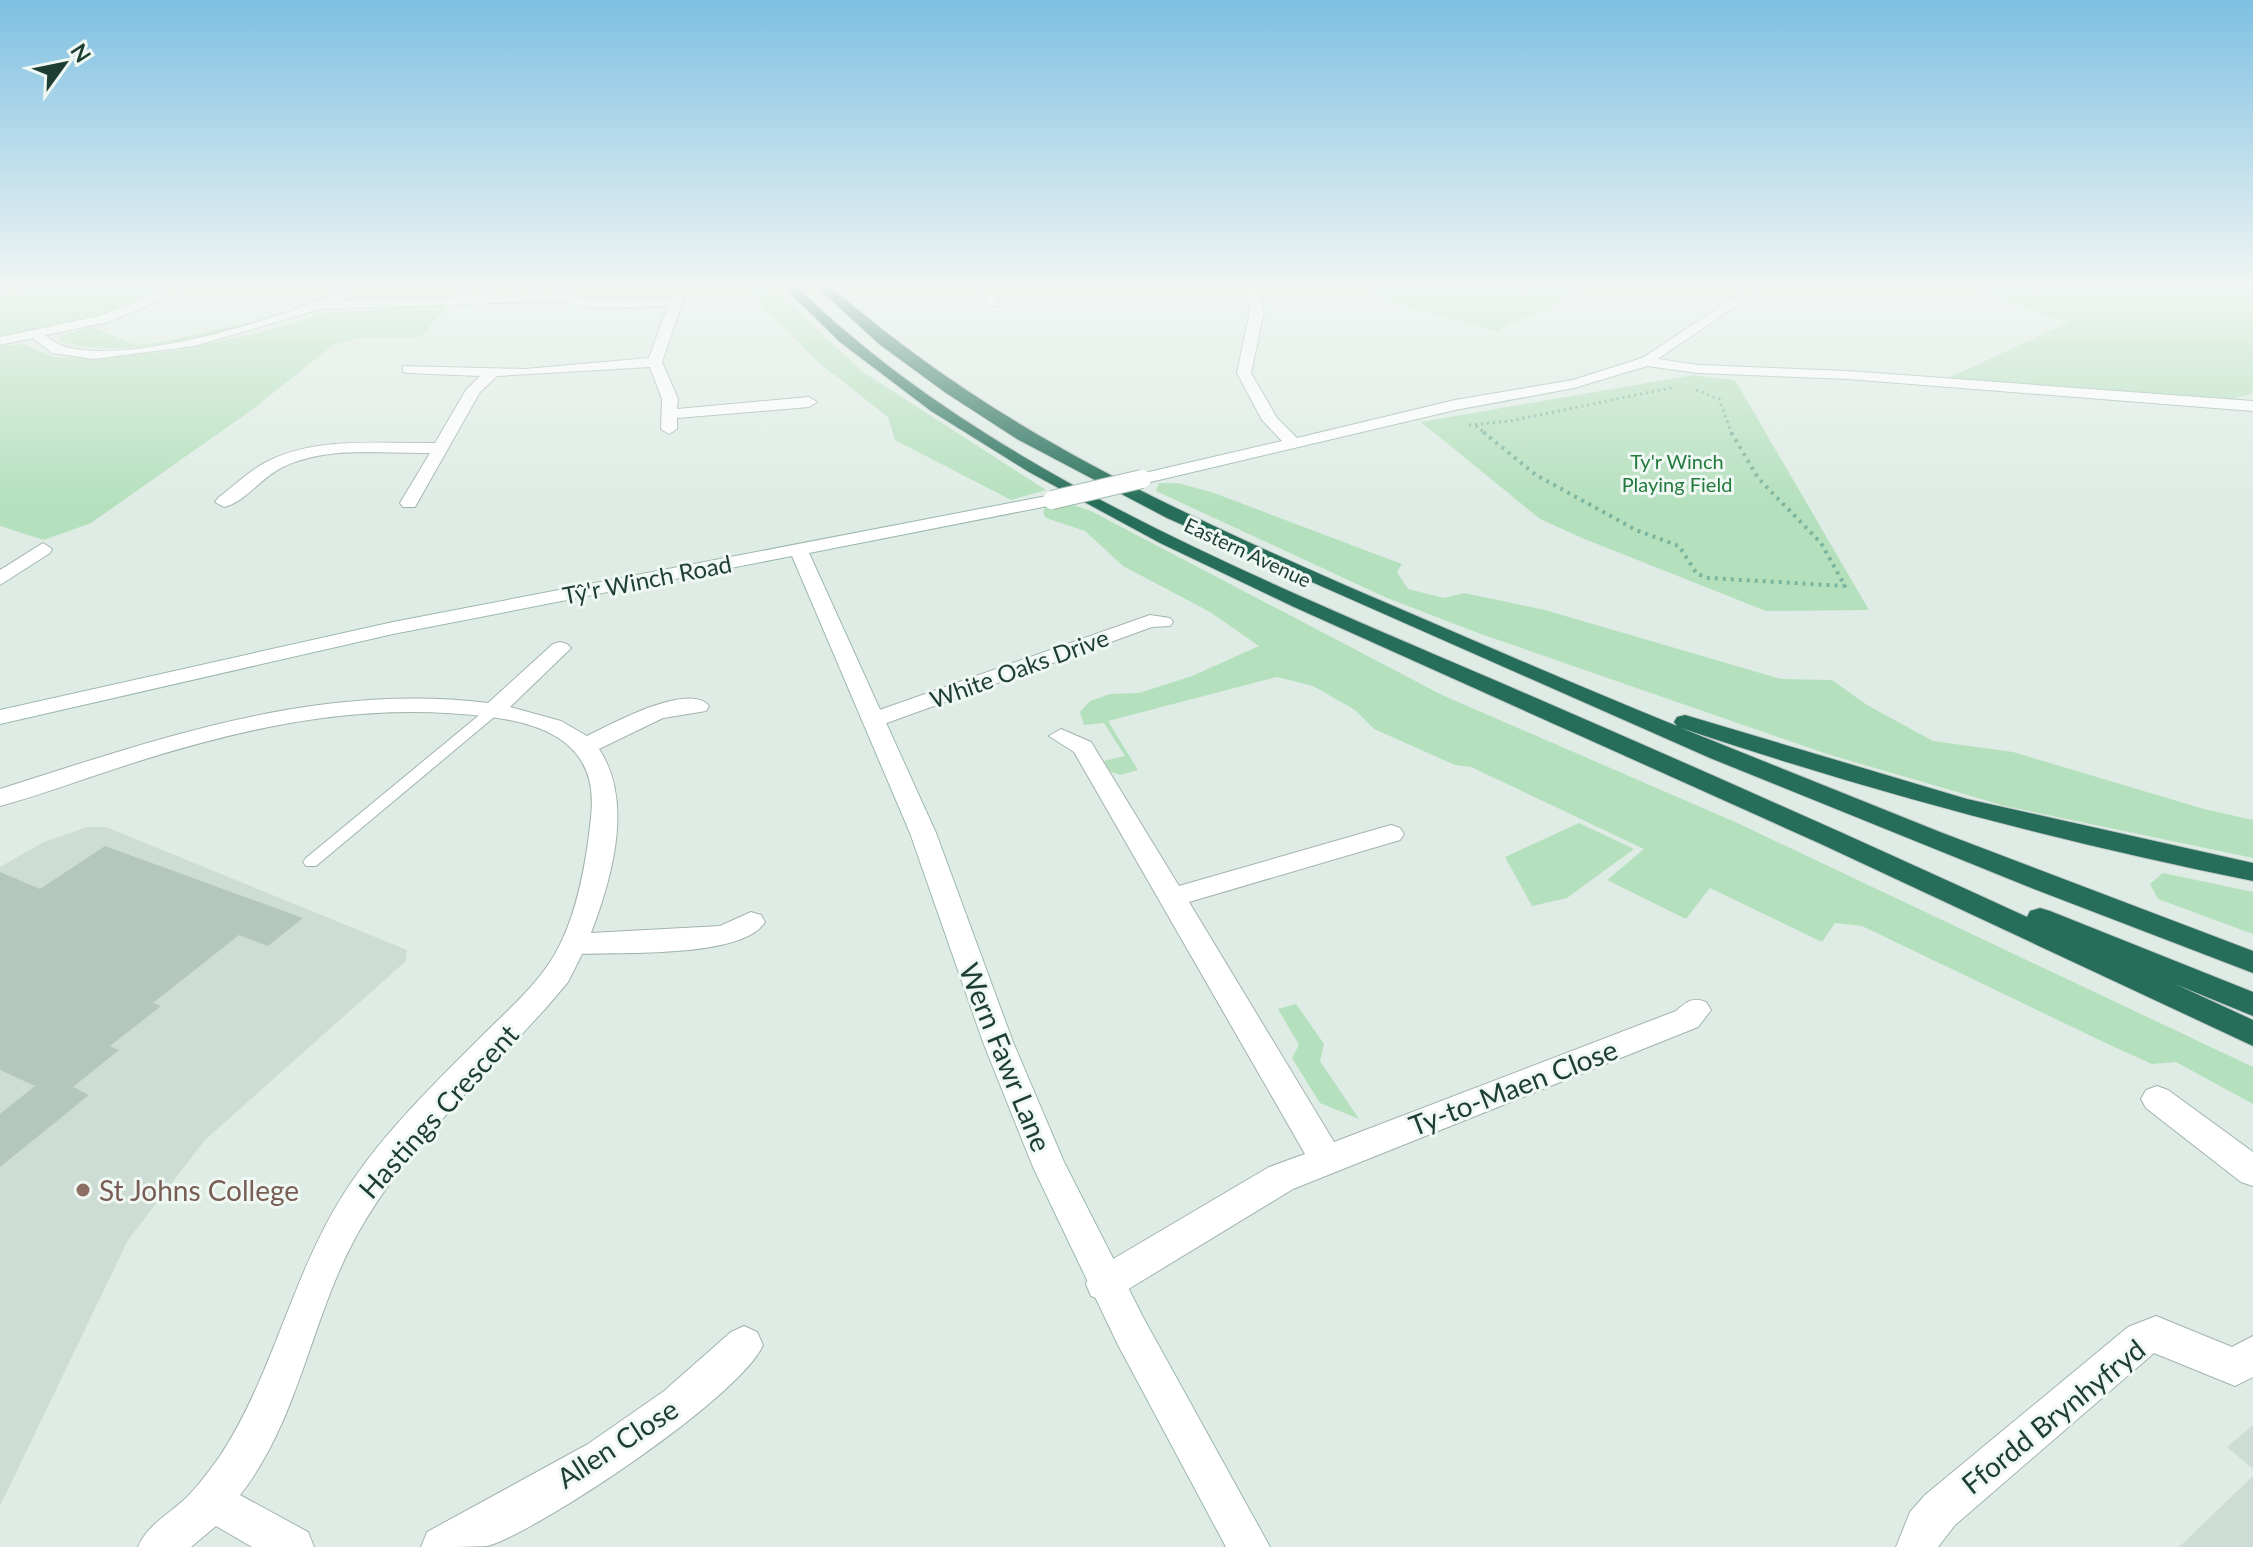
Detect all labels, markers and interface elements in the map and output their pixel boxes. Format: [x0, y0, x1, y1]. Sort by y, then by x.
north arrow [24, 24, 104, 104]
text: N [65, 38, 97, 67]
park label: Ty'r Winch Playing Field [1622, 449, 1732, 496]
street label: Eastern Avenue [1181, 512, 1315, 592]
street label: Tŷ'r Winch Road [560, 548, 734, 610]
street label: White Oaks Drive [926, 622, 1112, 714]
street label: Wern Fawr Lane [953, 958, 1059, 1156]
street label: Hastings Crescent [351, 1017, 525, 1205]
street label: Ty-to-Maen Close [1404, 1032, 1622, 1142]
place label: St Johns College [99, 1173, 299, 1207]
marker: St Johns College [74, 1181, 92, 1199]
street label: Ffordd Brynhyfryd [1954, 1332, 2152, 1500]
street label: Allen Close [550, 1391, 684, 1495]

